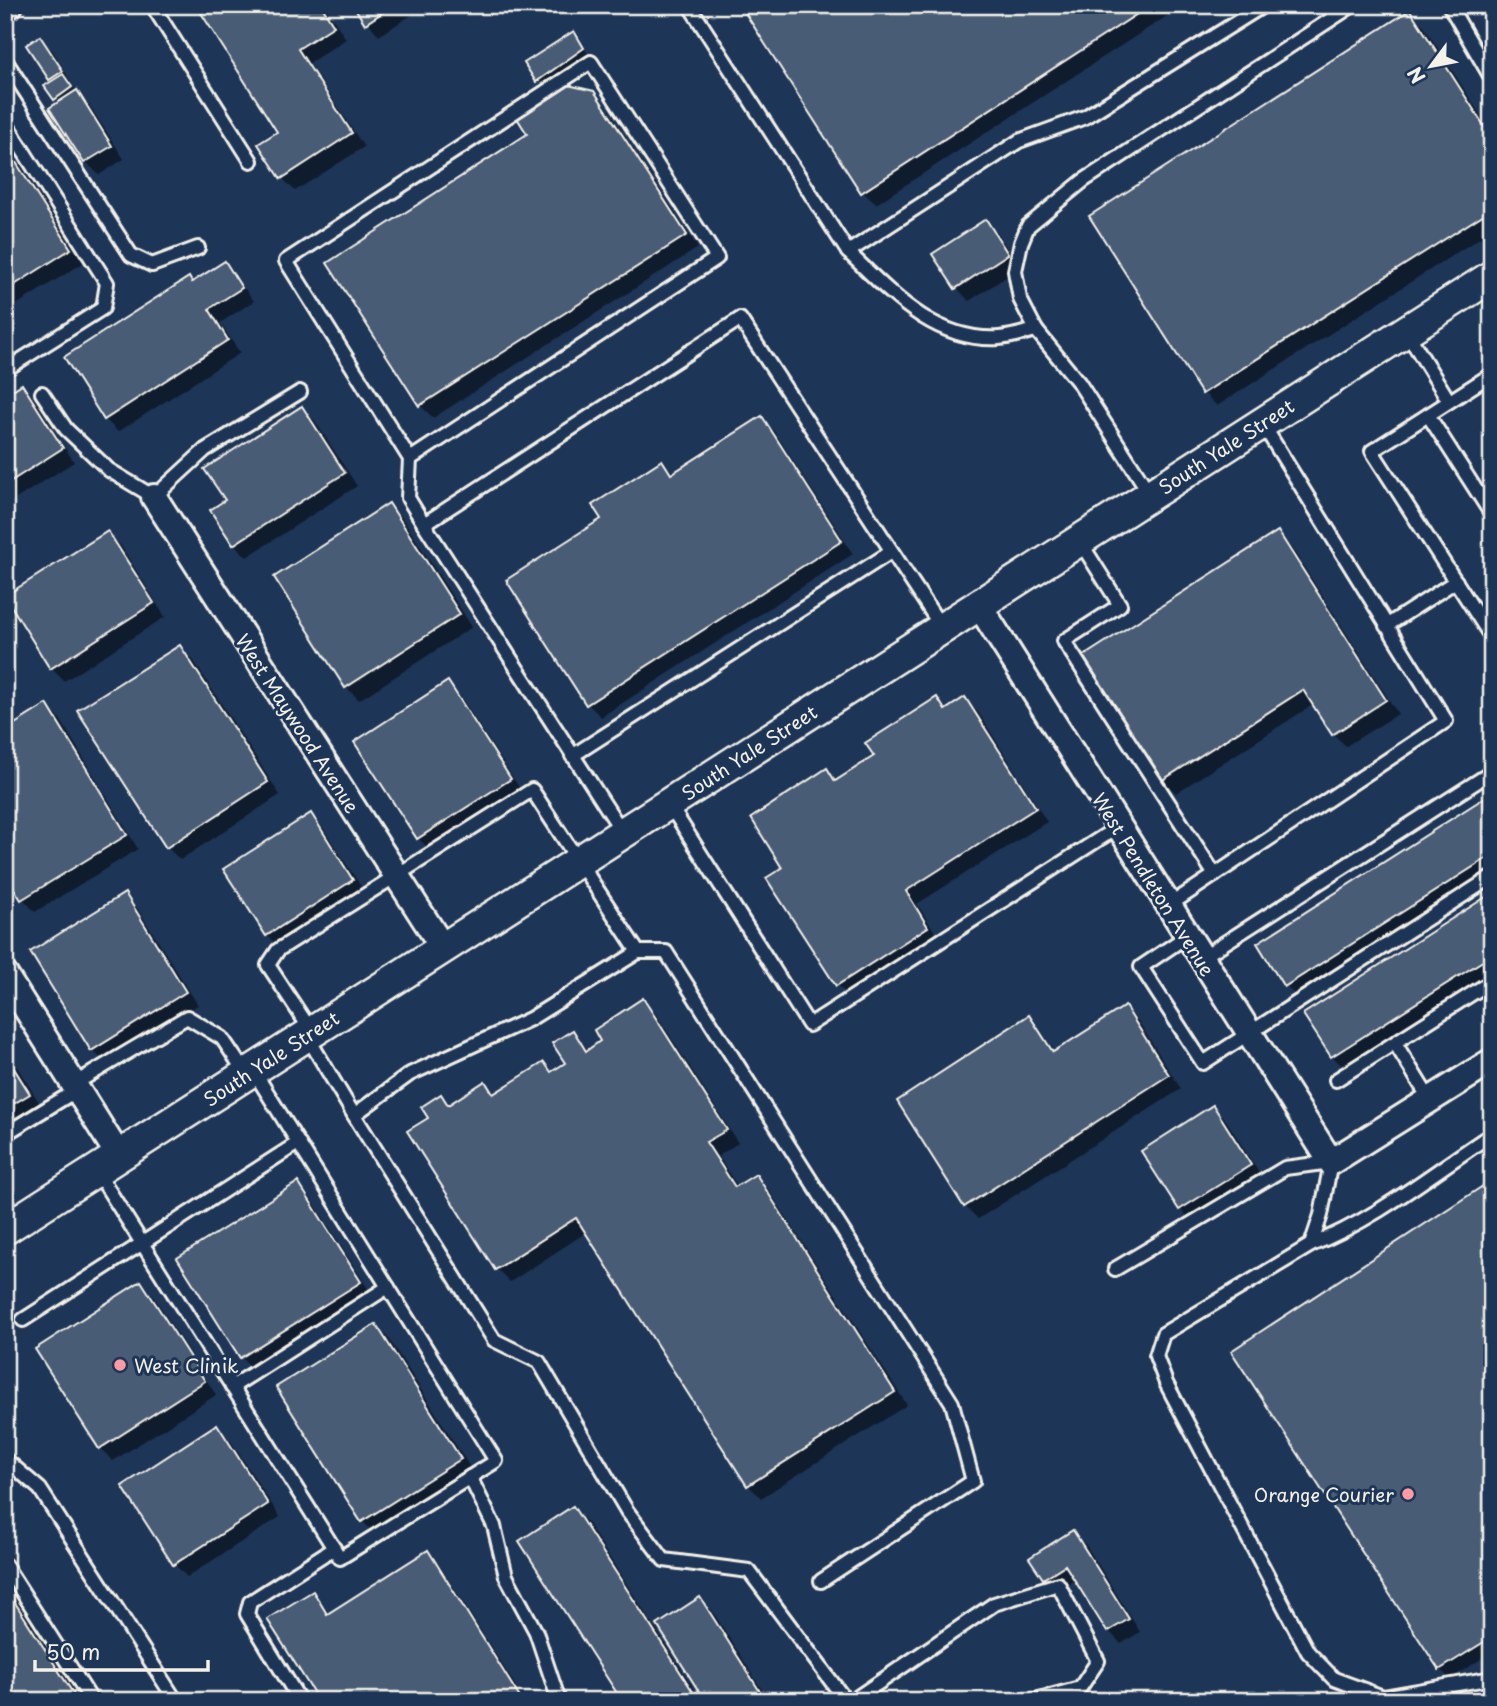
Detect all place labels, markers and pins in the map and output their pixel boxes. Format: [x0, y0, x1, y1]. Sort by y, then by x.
place label: West Clinik [134, 1351, 239, 1379]
marker: West Clinik [112, 1357, 128, 1373]
place label: Orange Courier [1254, 1480, 1394, 1508]
marker: Orange Courier [1400, 1486, 1416, 1502]

